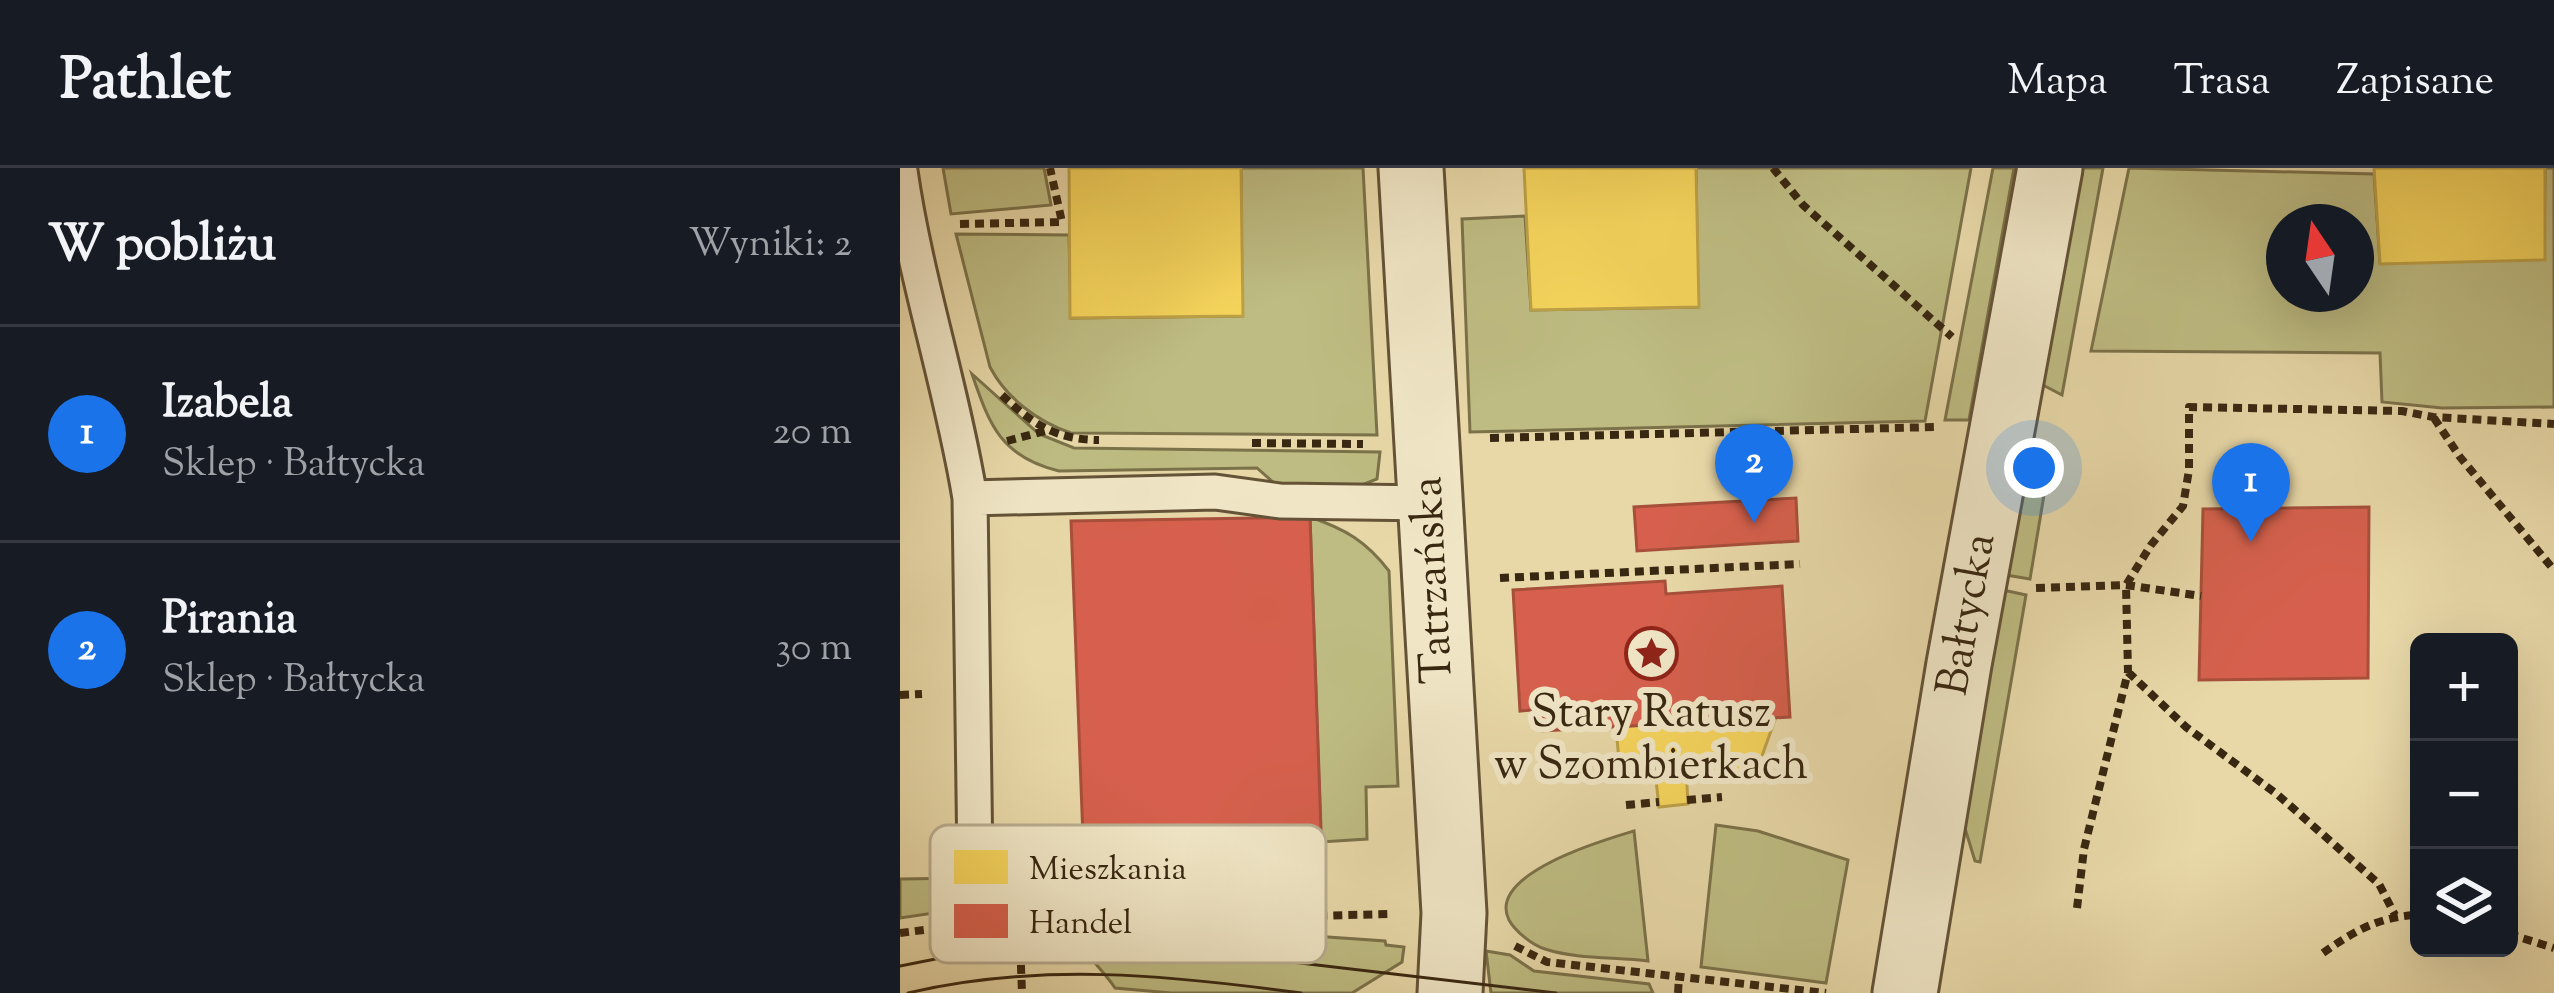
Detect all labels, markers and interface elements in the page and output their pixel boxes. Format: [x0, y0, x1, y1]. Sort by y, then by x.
text: Pathlet [60, 42, 231, 124]
text: Mapa [2007, 53, 2108, 113]
text: Trasa [2174, 53, 2270, 113]
text: Zapisane [2336, 53, 2494, 113]
north arrow [2266, 204, 2374, 312]
text: W pobliżu [48, 210, 276, 283]
text: Wyniki: 2 [688, 218, 852, 274]
text: Izabela [162, 373, 293, 438]
text: 1 [80, 406, 94, 462]
text: 20 m [773, 406, 852, 462]
pin: 2 [1715, 424, 1793, 523]
text: Sklep · Bałtycka [162, 438, 425, 494]
your location [2004, 438, 2064, 498]
pin: 1 [2212, 443, 2290, 542]
street label: Tatrzańska [1397, 475, 1473, 685]
street label: Bałtycka [1923, 529, 2015, 701]
text: Pirania [162, 589, 297, 654]
text: 2 [78, 622, 96, 678]
text: 30 m [775, 622, 852, 678]
place icon: Stary Ratusz w Szombierkach [1623, 626, 1679, 682]
map controls [2410, 633, 2518, 957]
button: + [2410, 633, 2518, 741]
text: Sklep · Bałtycka [162, 654, 425, 710]
place label: Stary Ratusz w Szombierkach [1494, 683, 1808, 800]
button: − [2410, 741, 2518, 849]
legend [930, 825, 1326, 963]
text: Mieszkania [1029, 847, 1187, 895]
button: layers [2410, 849, 2518, 957]
text: Handel [1029, 901, 1132, 949]

